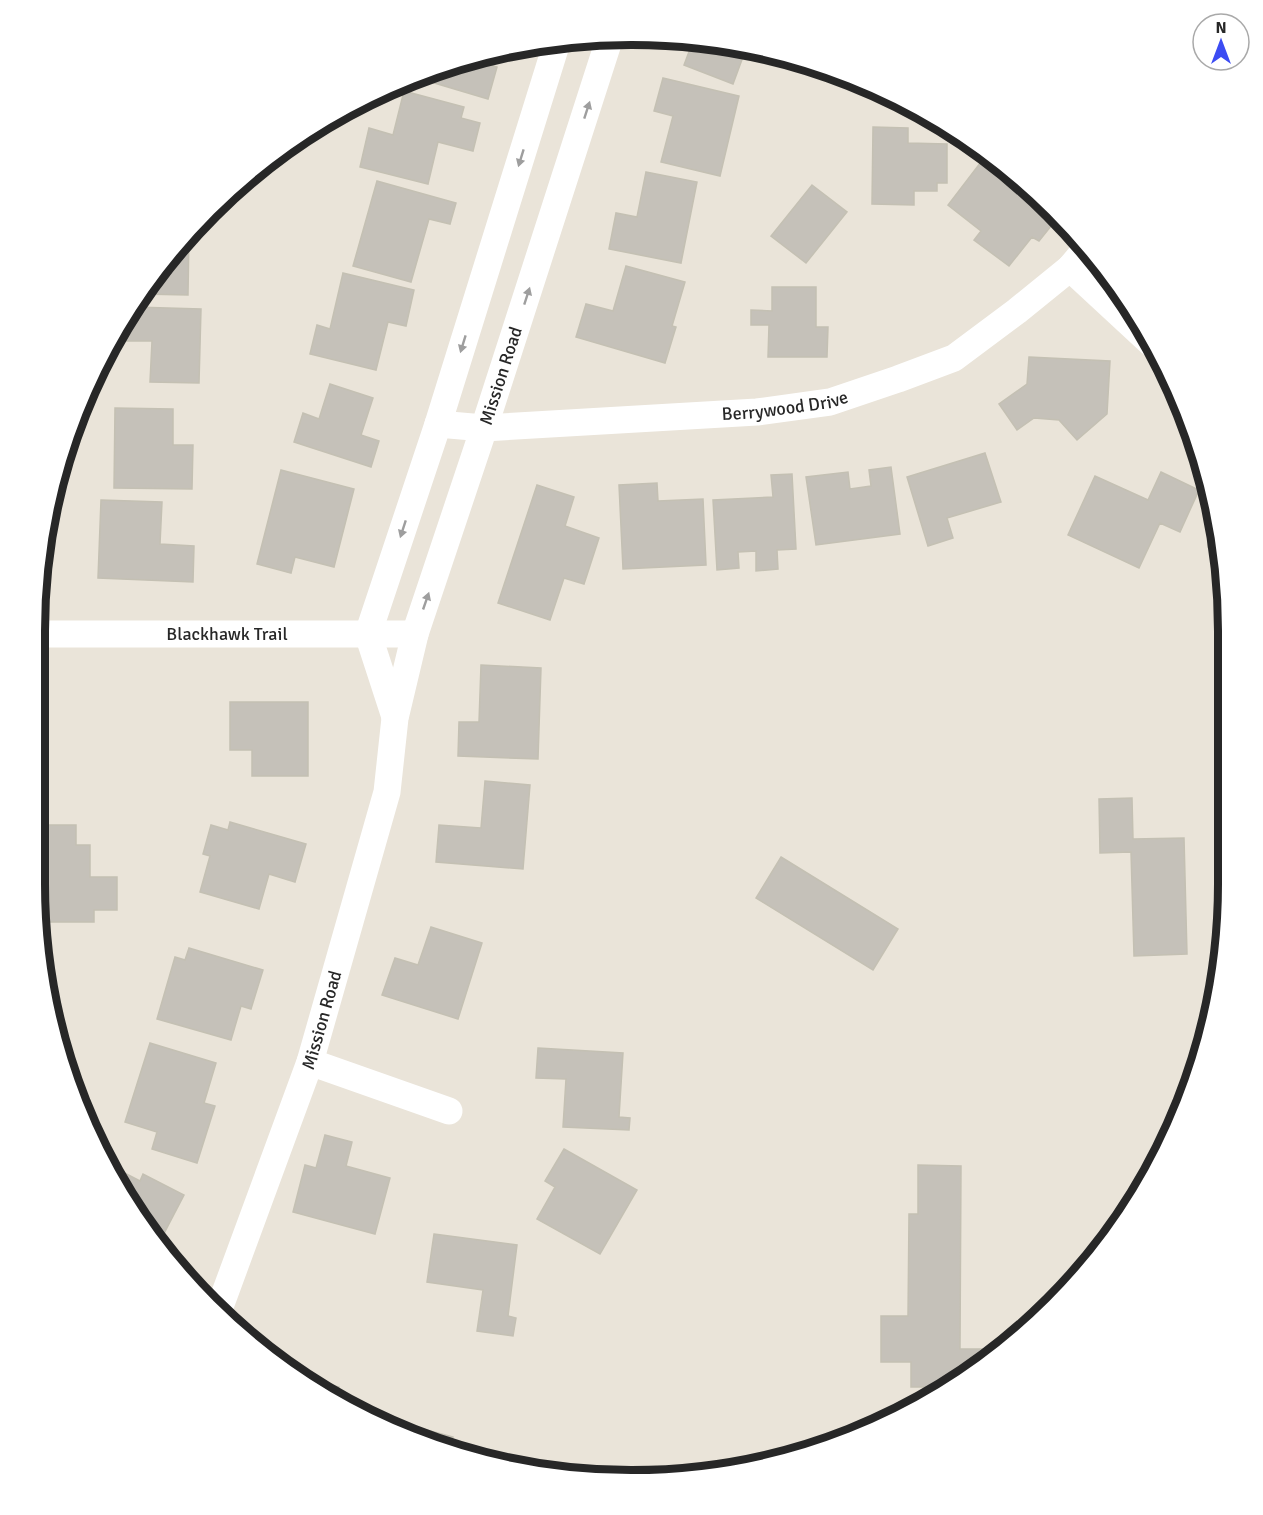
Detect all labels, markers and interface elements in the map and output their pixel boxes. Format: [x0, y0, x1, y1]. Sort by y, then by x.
north arrow [1191, 12, 1251, 72]
text: N [1215, 18, 1227, 38]
one-way arrow [582, 101, 592, 119]
one-way arrow [516, 149, 525, 167]
one-way arrow [523, 287, 532, 305]
street label: Mission Road [475, 324, 527, 428]
one-way arrow [458, 335, 467, 353]
street label: Berrywood Drive [721, 386, 851, 425]
one-way arrow [397, 520, 407, 538]
one-way arrow [422, 592, 431, 610]
street label: Blackhawk Trail [166, 623, 288, 645]
street label: Mission Road [297, 968, 347, 1073]

